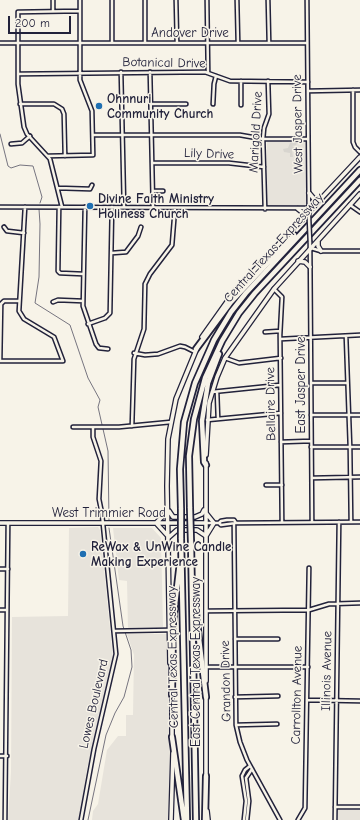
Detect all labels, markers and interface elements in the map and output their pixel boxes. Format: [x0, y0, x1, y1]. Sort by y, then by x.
scale bar [10, 8, 73, 34]
text: 200 m [15, 16, 50, 30]
street label: Andover Drive [151, 25, 229, 41]
street label: Botanical Drive [122, 54, 206, 72]
street label: West Jasper Drive [289, 74, 307, 174]
place label: Ohnnuri Community Church [107, 91, 213, 122]
street label: Marigold Drive [246, 91, 266, 173]
marker: Ohnnuri Community Church [94, 101, 104, 111]
street label: Lily Drive [184, 145, 234, 163]
street label: Central Texas Expressway [221, 190, 327, 306]
place label: Divine Faith Ministry Holiness Church [98, 191, 214, 222]
marker: Divine Faith Ministry Holiness Church [85, 201, 95, 211]
street label: East Jasper Drive [293, 337, 309, 433]
street label: Bellaire Drive [263, 367, 279, 441]
street label: West Trimmier Road [52, 505, 166, 521]
place label: ReWax & UnWine Candle Making Experience [91, 539, 231, 570]
marker: ReWax & UnWine Candle Making Experience [78, 549, 88, 559]
street label: East Central Texas Expressway [188, 577, 204, 747]
street label: Central Texas Expressway [164, 586, 182, 728]
street label: Illinois Avenue [319, 631, 335, 711]
street label: Grandon Drive [217, 640, 235, 722]
street label: Carrollton Avenue [288, 646, 306, 744]
street label: Lowes Boulevard [76, 658, 112, 750]

